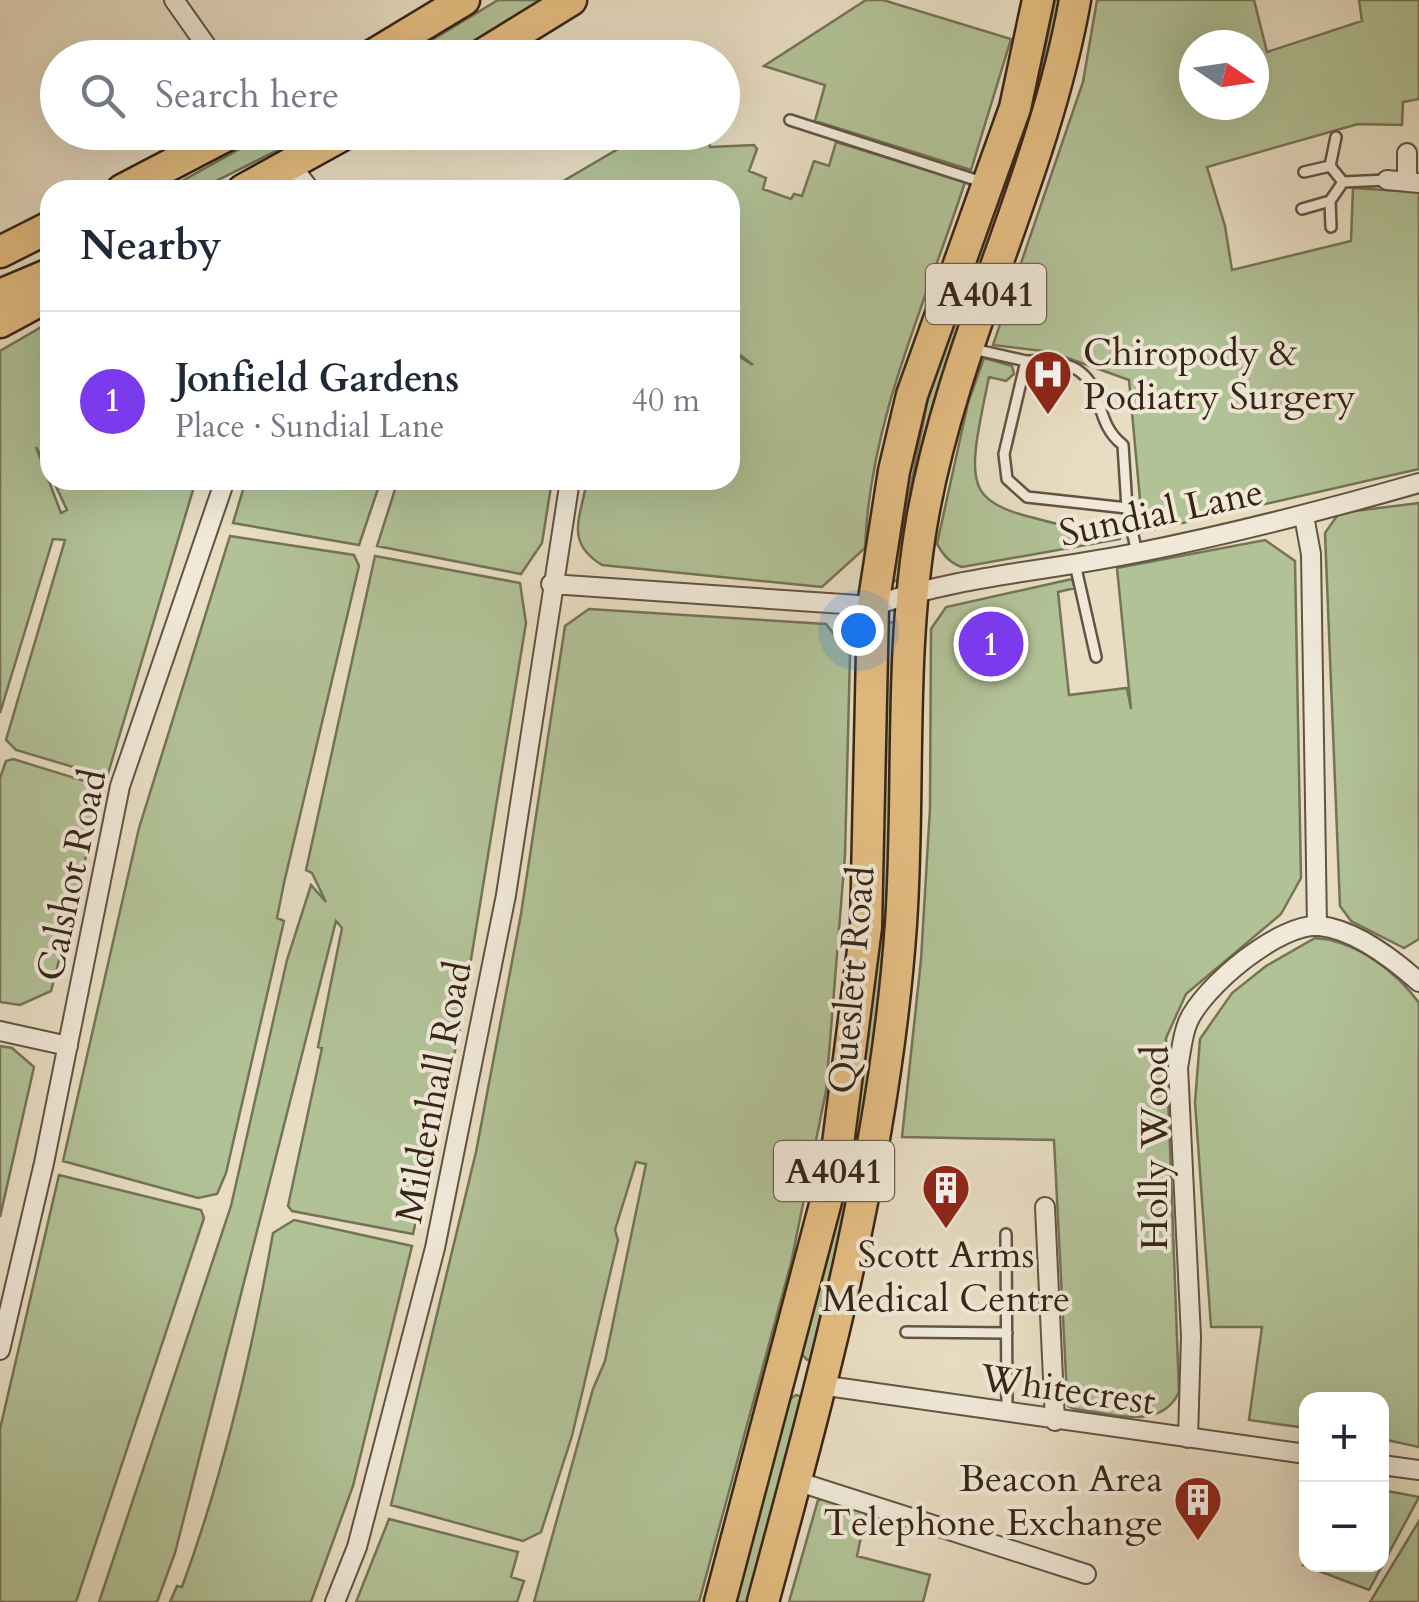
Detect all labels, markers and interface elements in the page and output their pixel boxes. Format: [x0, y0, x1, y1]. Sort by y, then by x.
north arrow [1179, 30, 1269, 120]
search box [40, 40, 740, 150]
icon: search [75, 68, 130, 123]
text: Search here [155, 69, 339, 121]
text: Nearby [80, 217, 222, 274]
road number: A4041 [926, 264, 1046, 324]
place label: Chiropody & Podiatry Surgery [1083, 327, 1356, 423]
hospital icon: Chiropody & Podiatry Surgery [1022, 348, 1074, 416]
text: Jonfield Gardens [175, 353, 459, 405]
text: 1 [104, 379, 121, 423]
text: 40 m [632, 379, 700, 423]
text: Place · Sundial Lane [175, 405, 445, 449]
street label: Sundial Lane [1055, 466, 1268, 560]
your location [833, 605, 884, 656]
pin: 1 [958, 606, 1024, 682]
street label: Calshot Road [24, 765, 120, 986]
street label: Queslett Road [816, 864, 888, 1096]
street label: Mildenhall Road [383, 957, 485, 1227]
street label: Holly Wood [1129, 1045, 1181, 1251]
road number: A4041 [774, 1141, 894, 1201]
building icon: Scott Arms Medical Centre [920, 1162, 972, 1230]
place label: Scott Arms Medical Centre [822, 1229, 1070, 1325]
street label: Whitecrest [976, 1352, 1159, 1428]
map controls [1299, 1392, 1389, 1572]
button: + [1299, 1392, 1389, 1482]
place label: Beacon Area Telephone Exchange [823, 1453, 1163, 1549]
building icon: Beacon Area Telephone Exchange [1172, 1474, 1224, 1542]
button: − [1299, 1482, 1389, 1572]

